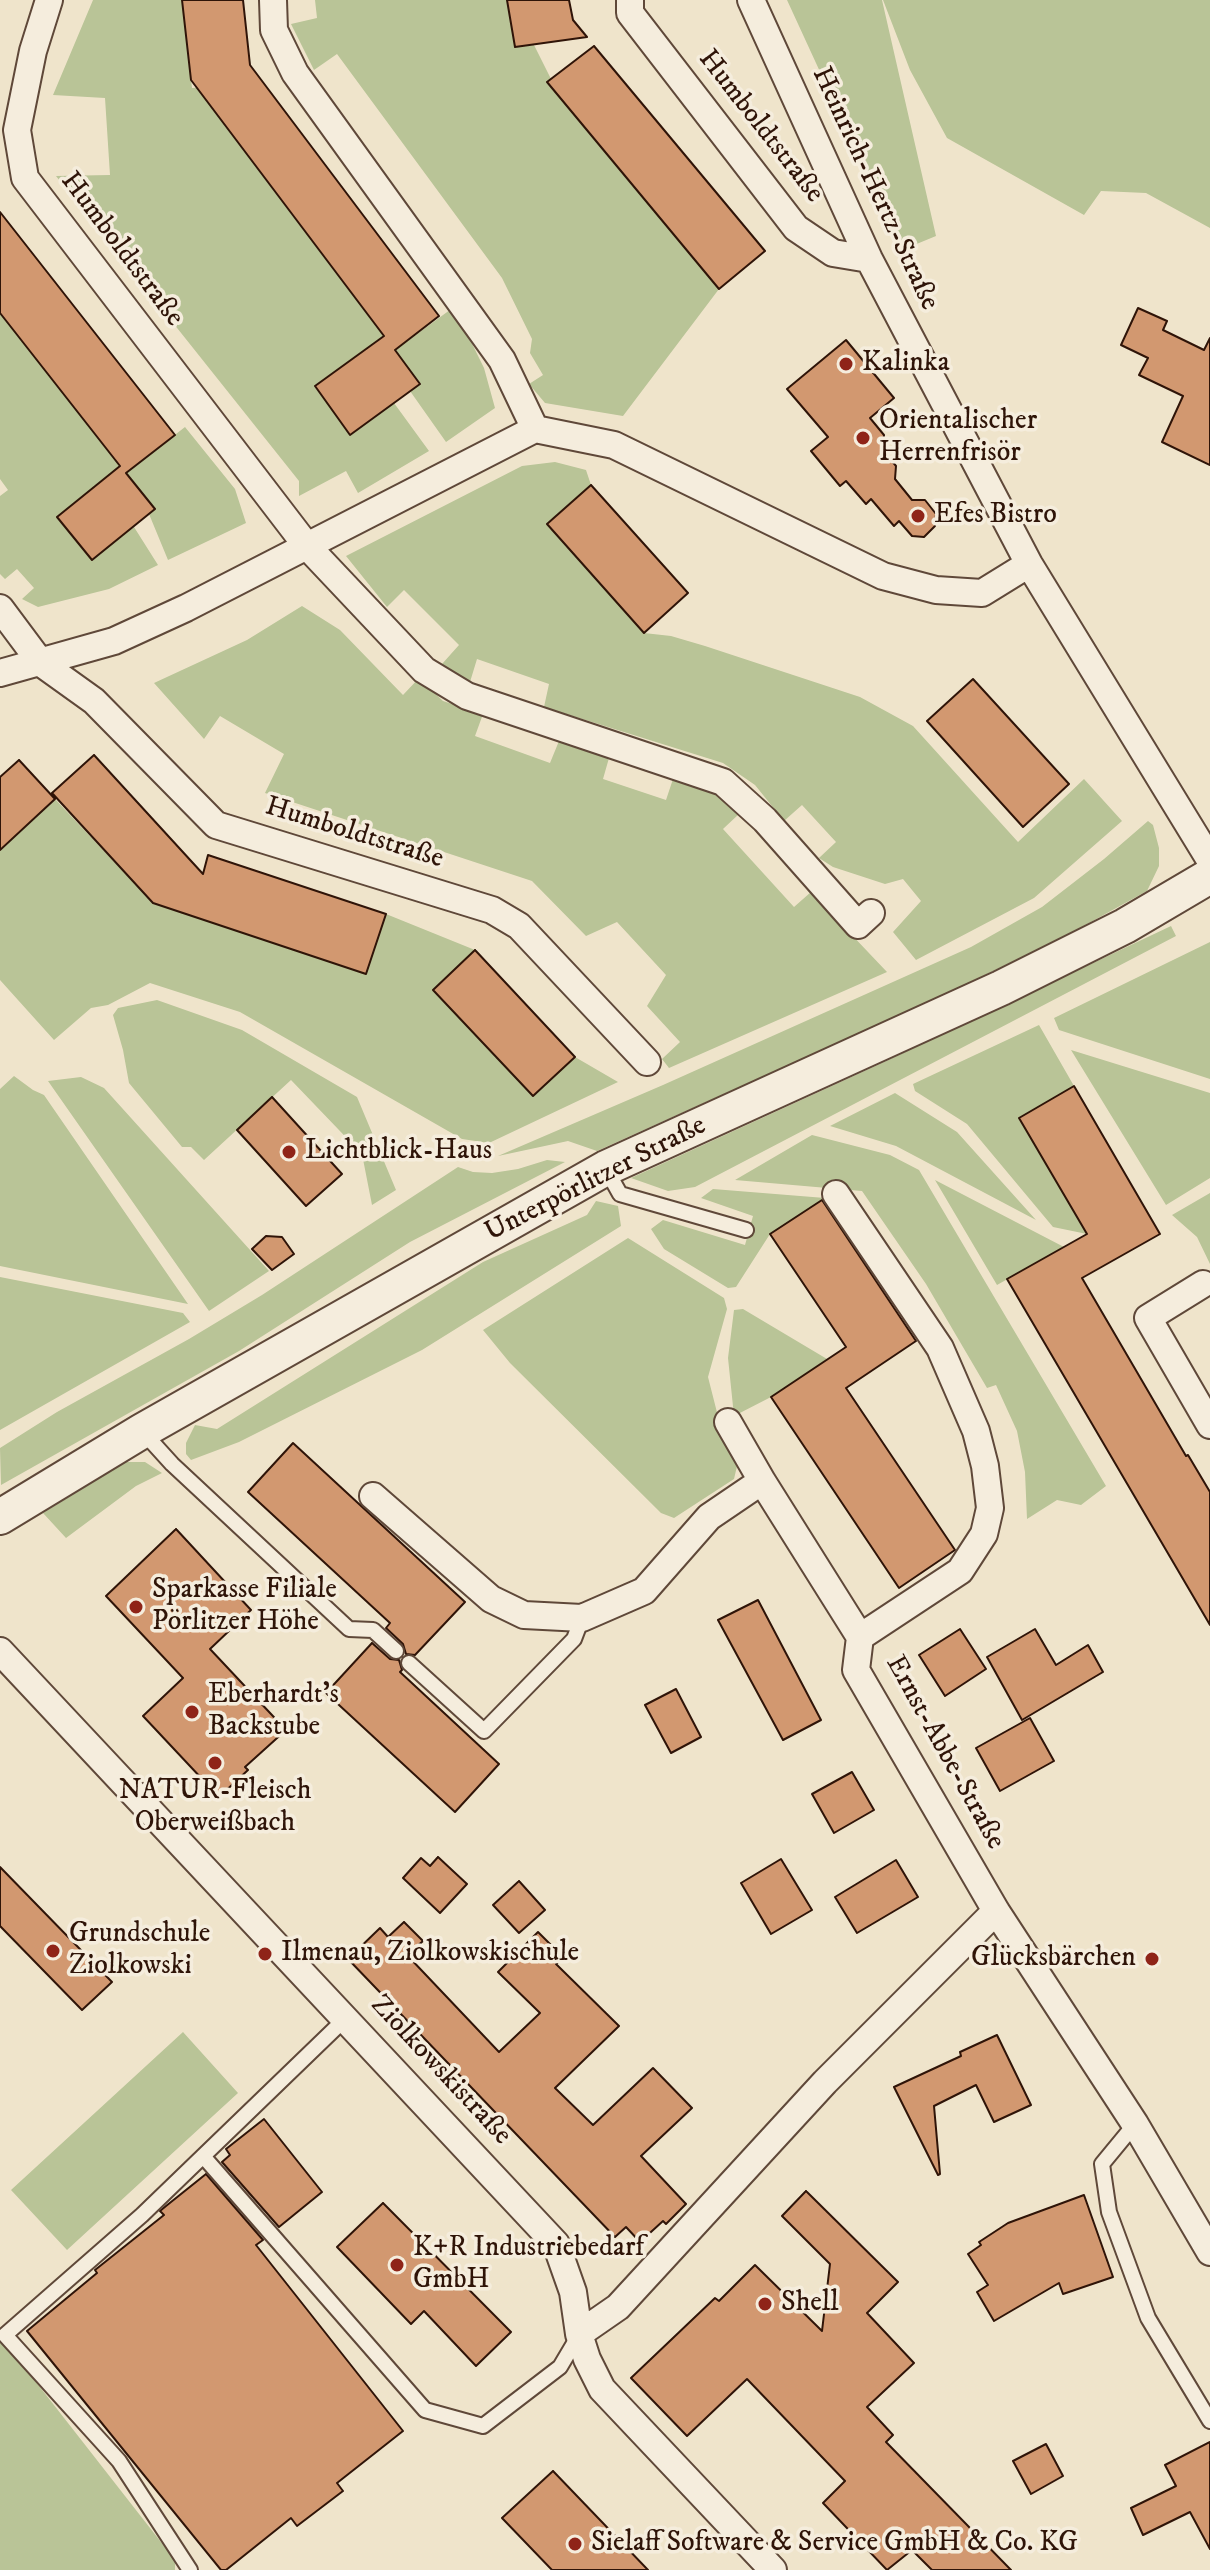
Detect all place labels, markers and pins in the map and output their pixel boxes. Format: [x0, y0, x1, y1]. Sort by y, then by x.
place label: Kalinka [862, 347, 950, 381]
marker: Kalinka [837, 355, 855, 373]
place label: Orientalischer Herrenfrisör [879, 405, 1037, 471]
marker: Orientalischer Herrenfrisör [854, 429, 872, 447]
place label: Efes Bistro [934, 499, 1057, 533]
marker: Efes Bistro [909, 507, 927, 525]
place label: Lichtblick-Haus [305, 1135, 492, 1169]
marker: Lichtblick-Haus [280, 1143, 298, 1161]
place label: Sparkasse Filiale Pörlitzer Höhe [152, 1574, 337, 1640]
marker: Sparkasse Filiale Pörlitzer Höhe [127, 1598, 145, 1616]
place label: Eberhardt's Backstube [208, 1679, 339, 1745]
marker: Eberhardt's Backstube [183, 1703, 201, 1721]
marker: NATUR-Fleisch Oberweißbach [206, 1754, 224, 1772]
place label: NATUR-Fleisch Oberweißbach [119, 1775, 311, 1841]
place label: Grundschule Ziolkowski [69, 1918, 210, 1984]
place label: Ilmenau, Ziolkowskischule [281, 1937, 579, 1971]
marker: Grundschule Ziolkowski [44, 1942, 62, 1960]
place label: Glücksbärchen [971, 1942, 1136, 1976]
marker: Ilmenau, Ziolkowskischule [256, 1945, 274, 1963]
marker: Glücksbärchen [1143, 1950, 1161, 1968]
place label: K+R Industriebedarf GmbH [413, 2232, 644, 2298]
marker: K+R Industriebedarf GmbH [388, 2256, 406, 2274]
place label: Shell [781, 2287, 839, 2321]
marker: Shell [756, 2295, 774, 2313]
place label: Sielaff Software & Service GmbH & Co. KG [591, 2527, 1078, 2561]
marker: Sielaff Software & Service GmbH & Co. KG [566, 2535, 584, 2553]

